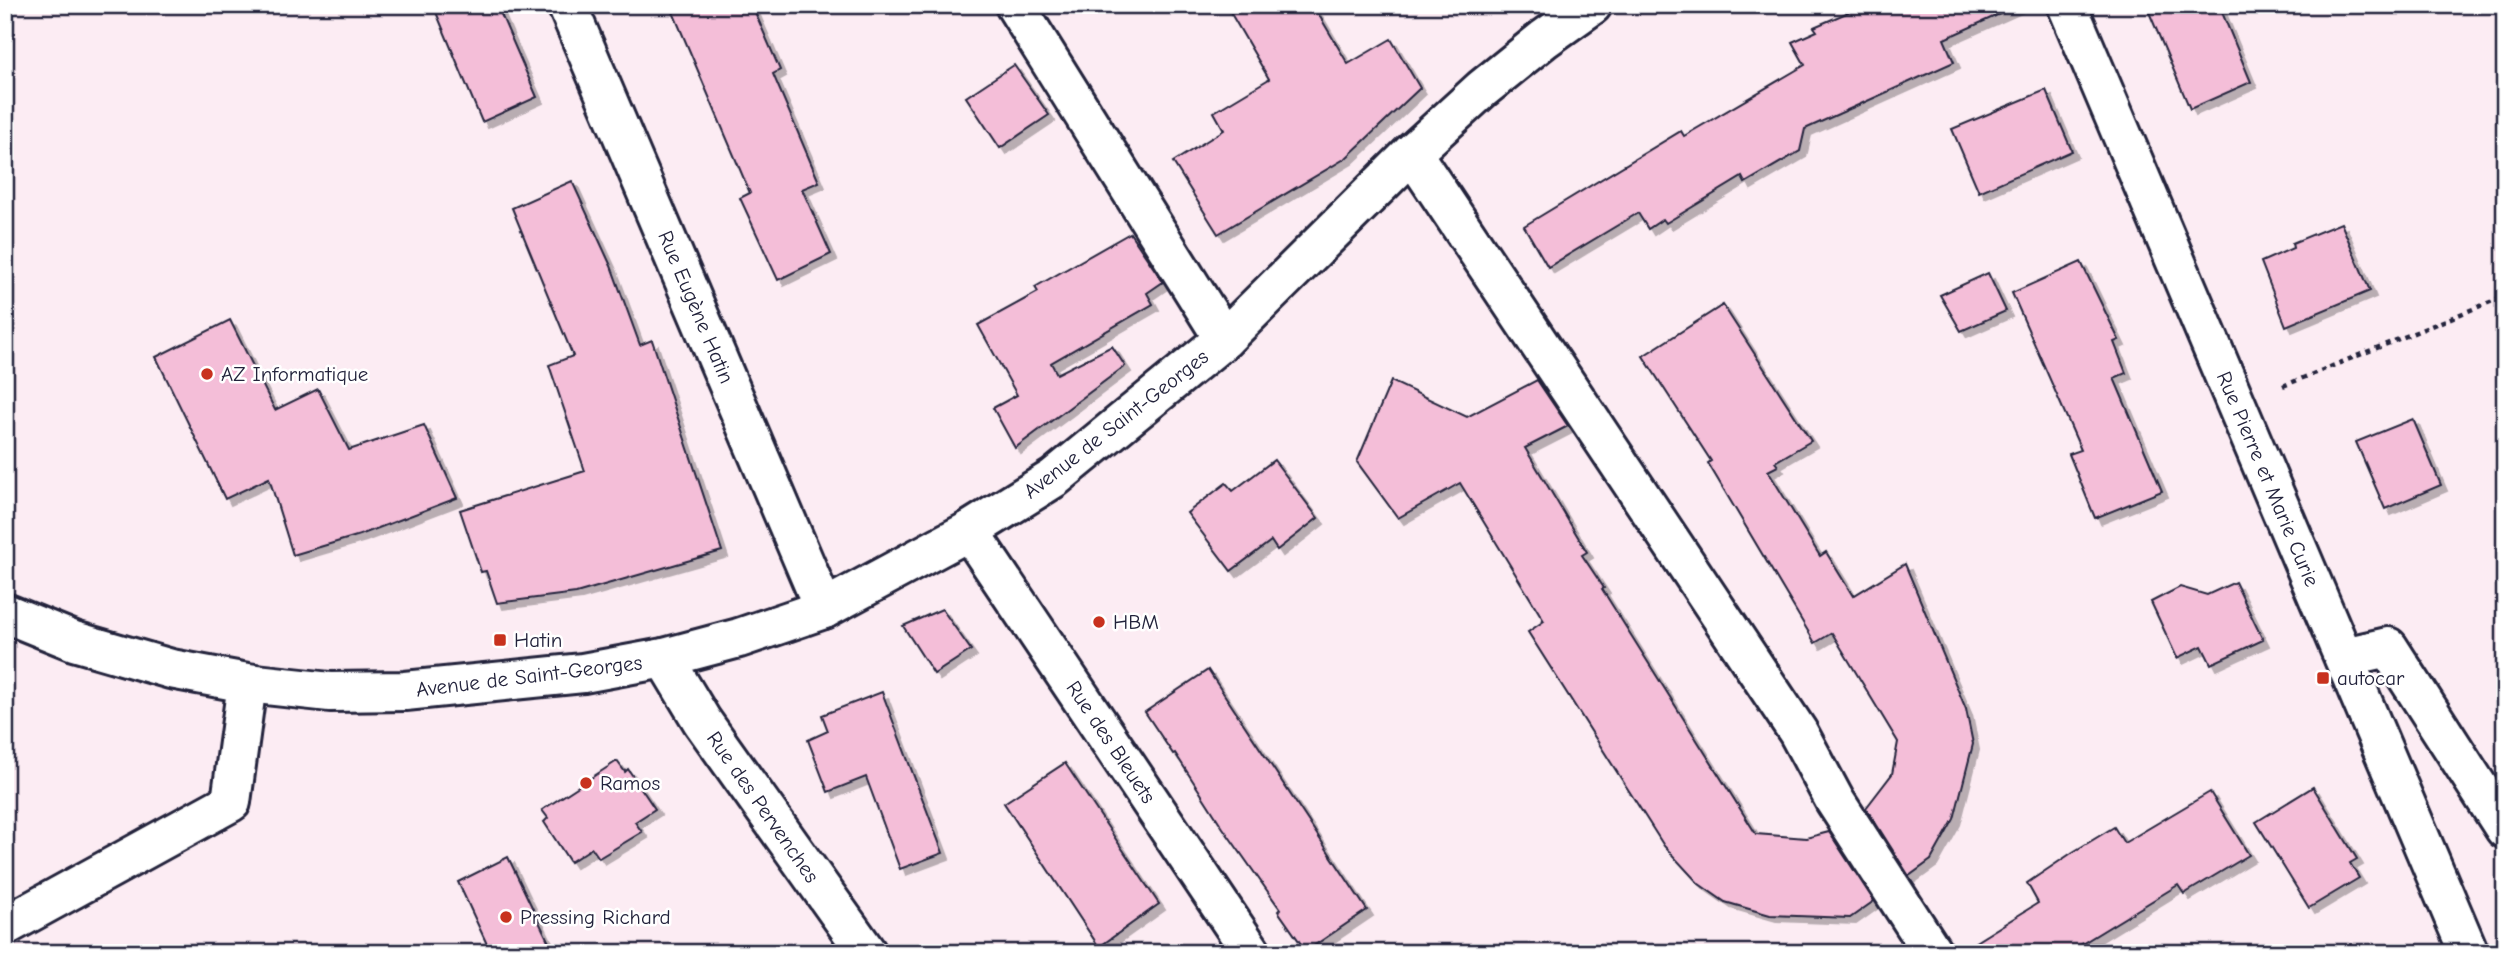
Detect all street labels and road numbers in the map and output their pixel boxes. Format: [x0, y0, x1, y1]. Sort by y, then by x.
street label: Rue Eugène Hatin [653, 227, 739, 387]
street label: Avenue de Saint-Georges [1019, 344, 1213, 504]
street label: Rue Pierre et Marie Curie [2212, 368, 2324, 590]
street label: Avenue de Saint-Georges [415, 650, 643, 702]
street label: Rue des Bleuets [1061, 676, 1161, 808]
street label: Rue des Pervenches [702, 727, 824, 887]

